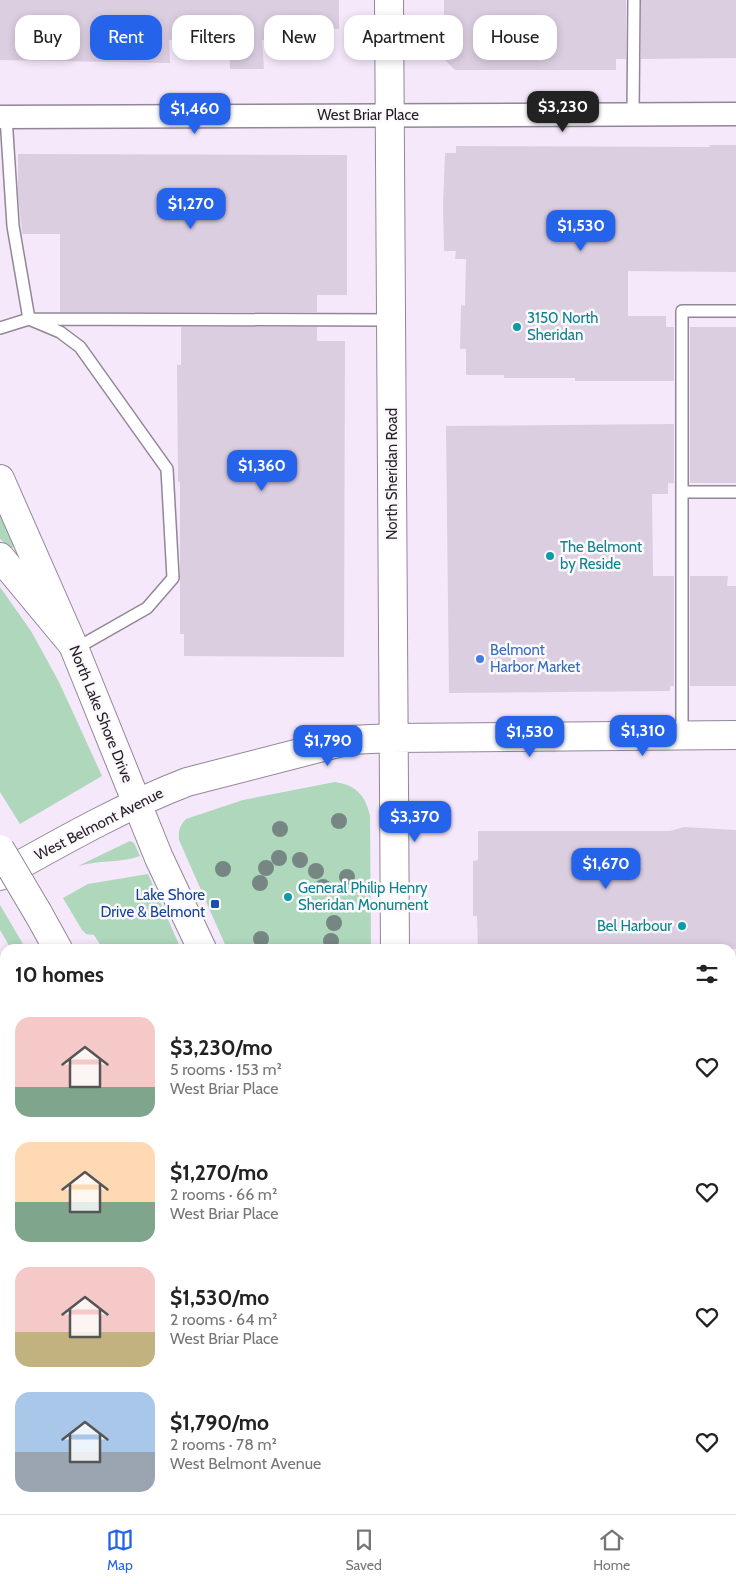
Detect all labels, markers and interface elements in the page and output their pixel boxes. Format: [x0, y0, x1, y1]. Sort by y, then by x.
chip: Buy [15, 15, 80, 60]
chip: Rent [90, 15, 162, 60]
chip: Filters [172, 15, 254, 60]
chip: New [264, 15, 334, 60]
chip: Apartment [344, 15, 463, 60]
chip: House [473, 15, 557, 60]
pin: $3,230 [522, 90, 604, 133]
pin: $1,460 [154, 92, 236, 135]
text: $3,230 [538, 97, 588, 116]
text: $1,460 [170, 99, 220, 118]
street label: West Briar Place [317, 106, 419, 124]
pin: $1,270 [150, 188, 232, 230]
text: $1,270 [168, 194, 214, 213]
pin: $1,530 [540, 210, 622, 252]
text: $1,530 [557, 216, 605, 235]
place label: 3150 North Sheridan [527, 309, 599, 344]
marker: 3150 North Sheridan [511, 321, 523, 333]
street label: North Sheridan Road [383, 408, 401, 540]
pin: $1,360 [221, 450, 303, 492]
text: $1,360 [238, 456, 286, 475]
place label: The Belmont by Reside [560, 538, 642, 573]
marker: The Belmont by Reside [544, 550, 556, 562]
place label: Belmont Harbor Market [490, 641, 580, 676]
street label: North Lake Shore Drive [65, 643, 137, 786]
marker: Belmont Harbor Market [474, 653, 486, 665]
pin: $1,310 [602, 714, 684, 757]
pin: $1,530 [489, 716, 571, 758]
text: $1,310 [621, 721, 665, 740]
text: $1,530 [506, 722, 554, 741]
pin: $1,790 [287, 724, 369, 767]
text: $1,790 [304, 731, 352, 750]
street label: West Belmont Avenue [32, 784, 167, 864]
pin: $3,370 [374, 800, 456, 843]
text: $3,370 [390, 807, 440, 826]
pin: $1,670 [565, 848, 647, 890]
text: $1,670 [582, 854, 630, 873]
place label: General Philip Henry Sheridan Monument [298, 879, 428, 914]
place label: Lake Shore Drive & Belmont [101, 886, 205, 921]
marker: General Philip Henry Sheridan Monument [282, 891, 294, 903]
marker: Lake Shore Drive & Belmont [209, 898, 221, 910]
place label: Bel Harbour [597, 917, 672, 935]
marker: Bel Harbour [676, 920, 688, 932]
icon: filters [693, 960, 721, 988]
text: 10 homes [15, 962, 104, 987]
text: $3,230/mo [170, 1035, 273, 1060]
icon: home [55, 1037, 115, 1097]
icon: heart [693, 1053, 721, 1081]
text: 5 rooms · 153 m² [170, 1060, 282, 1079]
text: West Briar Place [170, 1079, 278, 1098]
text: $1,270/mo [170, 1160, 268, 1185]
icon: home [55, 1162, 115, 1222]
icon: heart [693, 1178, 721, 1206]
text: 2 rooms · 66 m² [170, 1185, 277, 1204]
text: West Briar Place [170, 1204, 278, 1223]
text: $1,530/mo [170, 1285, 269, 1310]
icon: home [55, 1287, 115, 1347]
icon: heart [693, 1303, 721, 1331]
text: 2 rooms · 64 m² [170, 1310, 277, 1329]
text: West Briar Place [170, 1329, 278, 1348]
text: $1,790/mo [170, 1410, 269, 1435]
icon: home [55, 1412, 115, 1472]
icon: heart [693, 1428, 721, 1456]
text: 2 rooms · 78 m² [170, 1435, 277, 1454]
text: West Belmont Avenue [170, 1454, 321, 1473]
tab: Map [106, 1526, 134, 1574]
tab: Saved [345, 1526, 382, 1574]
tab: Home [593, 1526, 630, 1574]

